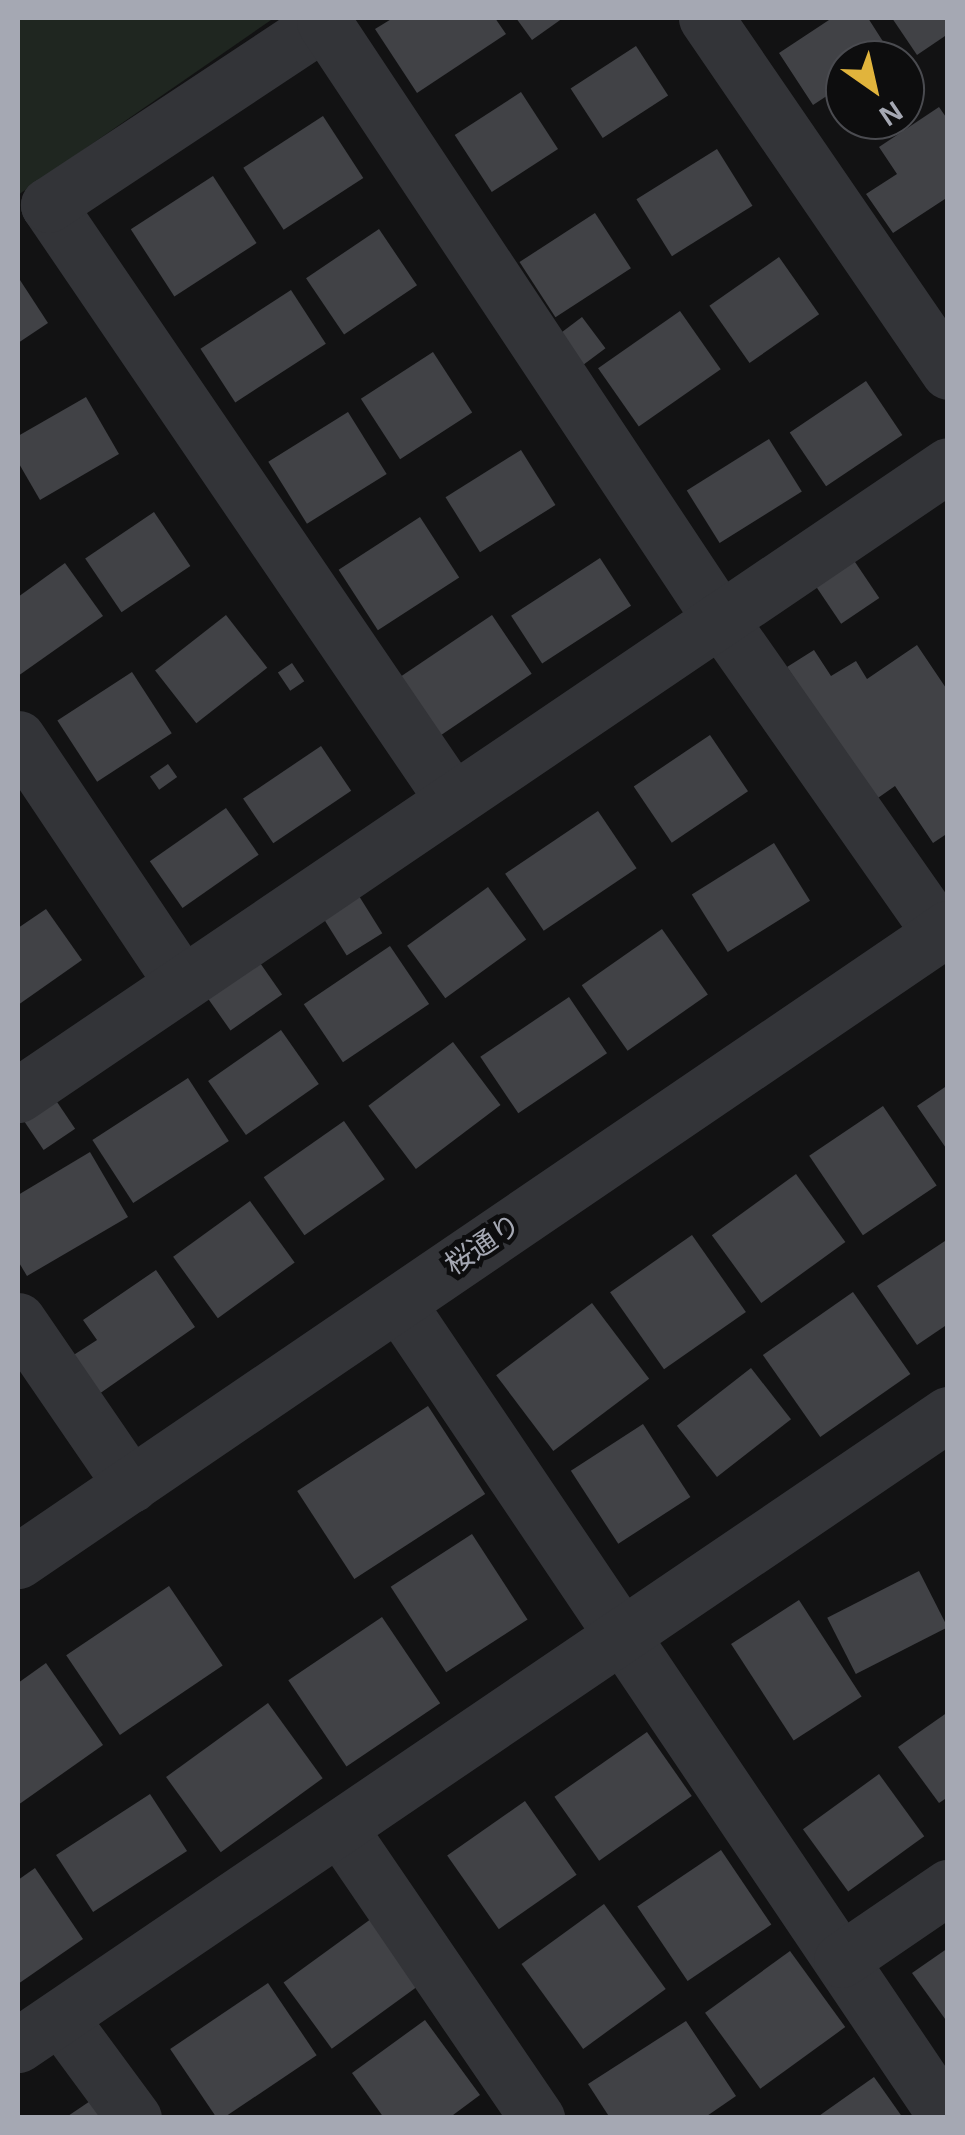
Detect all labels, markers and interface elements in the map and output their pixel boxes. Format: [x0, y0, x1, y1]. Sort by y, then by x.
north arrow [825, 40, 925, 140]
text: N [874, 95, 908, 132]
street label: 桜通り [439, 1208, 527, 1282]

